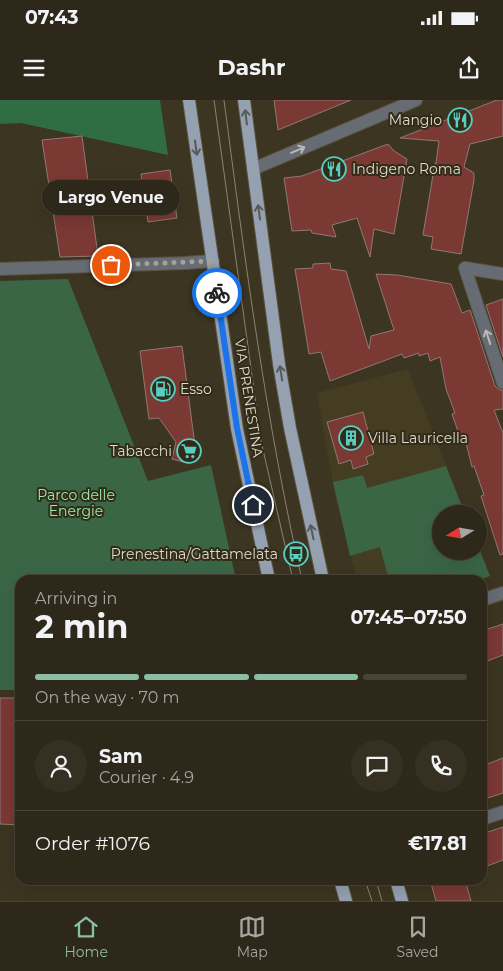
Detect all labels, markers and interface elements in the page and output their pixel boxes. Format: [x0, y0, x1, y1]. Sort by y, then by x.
text: 07:43 [25, 6, 78, 29]
icon: menu [20, 54, 48, 82]
text: Dashr [217, 54, 286, 81]
icon: share [455, 54, 483, 82]
restaurant icon: Mangio [447, 107, 473, 133]
one-way arrow [241, 110, 251, 126]
place label: Mangio [389, 111, 442, 129]
one-way arrow [191, 140, 201, 156]
one-way arrow [290, 145, 305, 155]
restaurant icon: Indigeno Roma [321, 156, 347, 182]
place label: Indigeno Roma [352, 160, 461, 178]
callout: Largo Venue [42, 180, 180, 215]
text: Largo Venue [58, 188, 164, 207]
one-way arrow [254, 204, 264, 220]
pin [90, 244, 132, 286]
icon: bag [97, 251, 125, 279]
courier [192, 268, 242, 318]
icon: bike [203, 279, 231, 307]
one-way arrow [482, 329, 492, 345]
street label: VIA PRENESTINA [231, 337, 267, 460]
one-way arrow [275, 365, 285, 381]
fuel station icon: Esso [150, 376, 176, 402]
place label: Esso [180, 380, 212, 398]
building icon: Villa Lauricella [338, 425, 364, 451]
place label: Villa Lauricella [368, 429, 468, 447]
supermarket icon: Tabacchi [176, 438, 202, 464]
place label: Tabacchi [110, 442, 172, 460]
pin [232, 484, 274, 526]
park label: Parco delle Energie [37, 486, 115, 520]
icon: home [239, 491, 267, 519]
north arrow [432, 505, 488, 560]
map controls [432, 505, 487, 560]
one-way arrow [307, 525, 316, 541]
bus stop icon: Prenestina/Gattamelata [283, 541, 309, 567]
place label: Prenestina/Gattamelata [111, 545, 278, 563]
text: Arriving in [35, 589, 117, 608]
text: 07:45–07:50 [350, 606, 467, 629]
text: 2 min [35, 607, 128, 646]
text: On the way · 70 m [35, 688, 179, 707]
button: person [35, 740, 87, 792]
button: chat [351, 740, 403, 792]
button: phone [415, 740, 467, 792]
text: Sam [99, 745, 143, 768]
text: Courier · 4.9 [99, 768, 194, 787]
text: Order #1076 [35, 832, 150, 855]
text: €17.81 [408, 832, 467, 855]
tab: Home [64, 913, 108, 961]
tab: Map [237, 913, 268, 961]
tab: Saved [397, 913, 439, 961]

